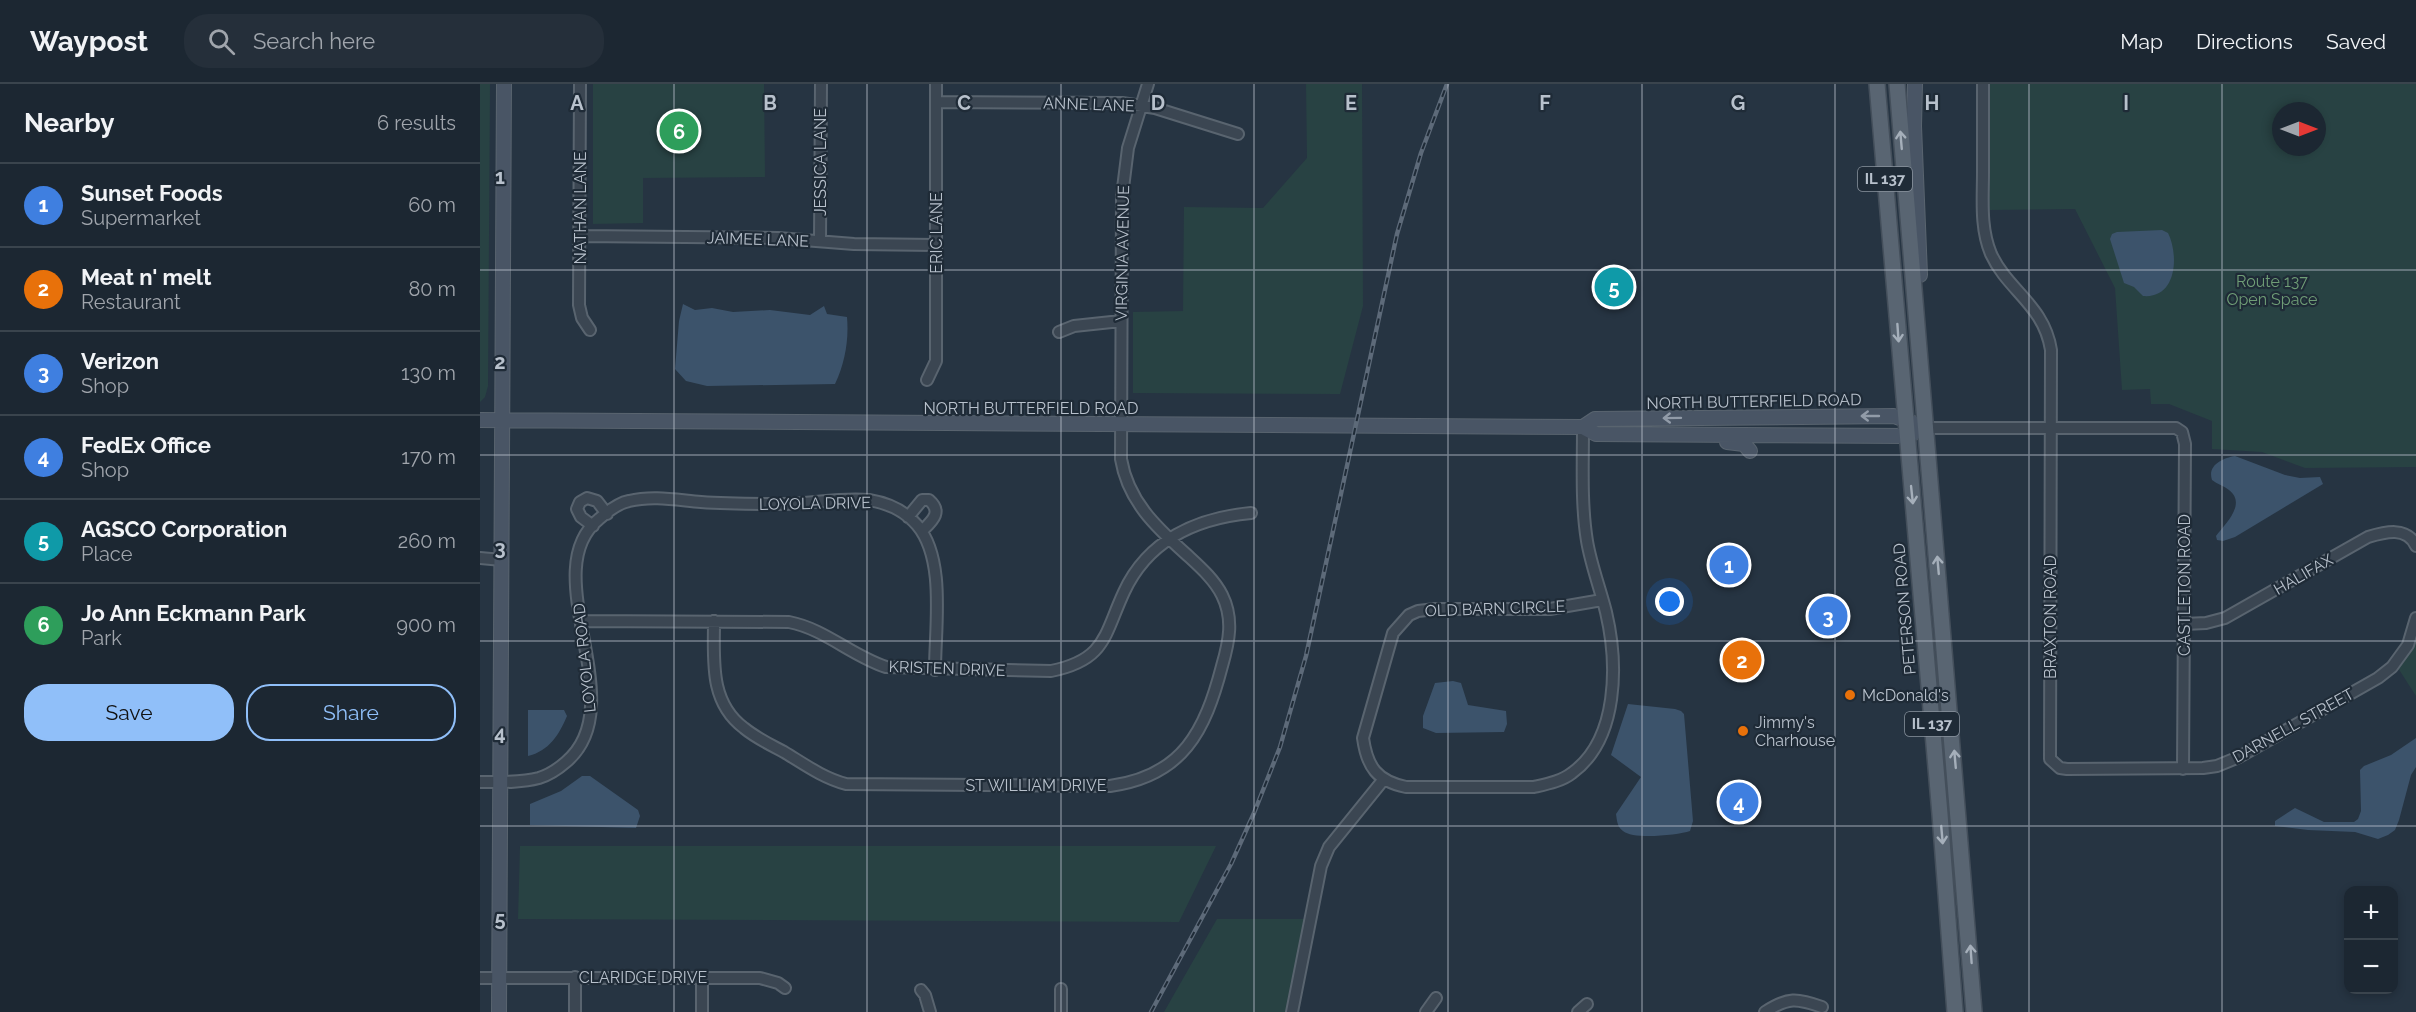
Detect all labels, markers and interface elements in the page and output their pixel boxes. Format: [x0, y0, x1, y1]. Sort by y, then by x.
search box [184, 14, 604, 68]
text: Waypost [30, 25, 148, 58]
icon: search [205, 25, 238, 58]
text: Search here [253, 28, 375, 54]
text: Map [2120, 29, 2163, 54]
text: Directions [2196, 29, 2293, 54]
text: Saved [2326, 29, 2386, 54]
text: A [570, 91, 584, 115]
text: B [763, 91, 777, 115]
text: C [957, 91, 971, 115]
text: D [1151, 91, 1165, 115]
text: E [1345, 91, 1357, 115]
text: F [1539, 91, 1551, 115]
text: G [1731, 91, 1745, 115]
text: H [1925, 91, 1939, 115]
text: I [2123, 91, 2129, 115]
street label: ANNE LANE [1043, 93, 1135, 116]
north arrow [2272, 102, 2326, 156]
text: Nearby [24, 108, 114, 138]
pin: 6 [660, 108, 698, 154]
street label: JESSICA LANE [811, 108, 830, 216]
text: 6 results [377, 111, 456, 135]
one-way arrow [1895, 130, 1906, 150]
street label: NATHAN LANE [571, 151, 590, 265]
text: 1 [495, 165, 505, 189]
road number: IL 137 [1858, 167, 1912, 191]
text: Sunset Foods [81, 180, 223, 206]
street label: VIRGINIA AVENUE [1112, 185, 1133, 321]
street label: ERIC LANE [927, 192, 946, 274]
text: 1 [39, 193, 48, 217]
text: 60 m [408, 193, 456, 217]
text: Supermarket [81, 206, 201, 230]
street label: JAIMEE LANE [707, 228, 810, 251]
text: Meat n' melt [81, 264, 211, 290]
pin: 5 [1594, 264, 1634, 310]
park label: Route 137 Open Space [2226, 272, 2318, 309]
text: 2 [38, 277, 49, 301]
text: 80 m [408, 277, 456, 301]
text: Restaurant [81, 290, 181, 314]
one-way arrow [1893, 322, 1904, 342]
text: Verizon [81, 348, 159, 374]
text: 2 [494, 350, 506, 374]
text: 3 [38, 361, 49, 385]
text: 130 m [401, 361, 456, 385]
text: Shop [81, 374, 129, 398]
street label: NORTH BUTTERFIELD ROAD [1646, 390, 1862, 413]
street label: NORTH BUTTERFIELD ROAD [923, 399, 1139, 418]
one-way arrow [1860, 411, 1880, 422]
one-way arrow [1663, 412, 1683, 424]
text: FedEx Office [81, 432, 211, 458]
text: 4 [38, 445, 49, 469]
text: 170 m [401, 445, 456, 469]
text: Shop [81, 458, 129, 482]
one-way arrow [1907, 484, 1918, 504]
street label: LOYOLA DRIVE [759, 493, 871, 514]
street label: CASTLETON ROAD [2175, 514, 2194, 656]
text: AGSCO Corporation [81, 516, 287, 542]
text: 5 [38, 529, 49, 553]
text: 260 m [398, 529, 456, 553]
text: 3 [494, 536, 506, 560]
text: Place [81, 542, 132, 566]
pin: 1 [1710, 542, 1748, 588]
street label: PETERSON ROAD [1889, 542, 1920, 676]
street label: HALIFAX [2270, 549, 2337, 599]
street label: BRAXTON ROAD [2041, 555, 2060, 679]
one-way arrow [1932, 556, 1943, 575]
your location [1655, 587, 1684, 616]
pin: 3 [1808, 594, 1848, 638]
street label: OLD BARN CIRCLE [1425, 597, 1566, 620]
text: Jo Ann Eckmann Park [81, 600, 306, 626]
street label: LOYOLA ROAD [569, 602, 600, 714]
text: 6 [37, 613, 50, 637]
text: 900 m [396, 613, 456, 637]
text: Park [81, 626, 122, 650]
pin: 2 [1722, 638, 1762, 682]
street label: KRISTEN DRIVE [888, 657, 1006, 680]
button: Save [24, 684, 234, 741]
button: Share [246, 684, 456, 741]
street label: DARNELL STREET [2229, 684, 2357, 767]
place label: McDonald's [1862, 686, 1949, 705]
marker: McDonald's [1843, 688, 1857, 702]
road number: IL 137 [1905, 712, 1959, 736]
place label: Jimmy's Charhouse [1755, 713, 1835, 750]
text: 4 [494, 721, 506, 745]
marker: Jimmy's Charhouse [1736, 724, 1750, 738]
one-way arrow [1949, 750, 1960, 770]
street label: ST WILLIAM DRIVE [965, 776, 1107, 795]
pin: 4 [1720, 780, 1758, 824]
one-way arrow [1937, 825, 1948, 845]
map controls [2344, 886, 2398, 994]
button: + [2344, 886, 2398, 940]
text: 5 [494, 907, 506, 931]
button: − [2344, 940, 2398, 994]
one-way arrow [1965, 944, 1976, 964]
street label: CLARIDGE DRIVE [579, 968, 708, 987]

